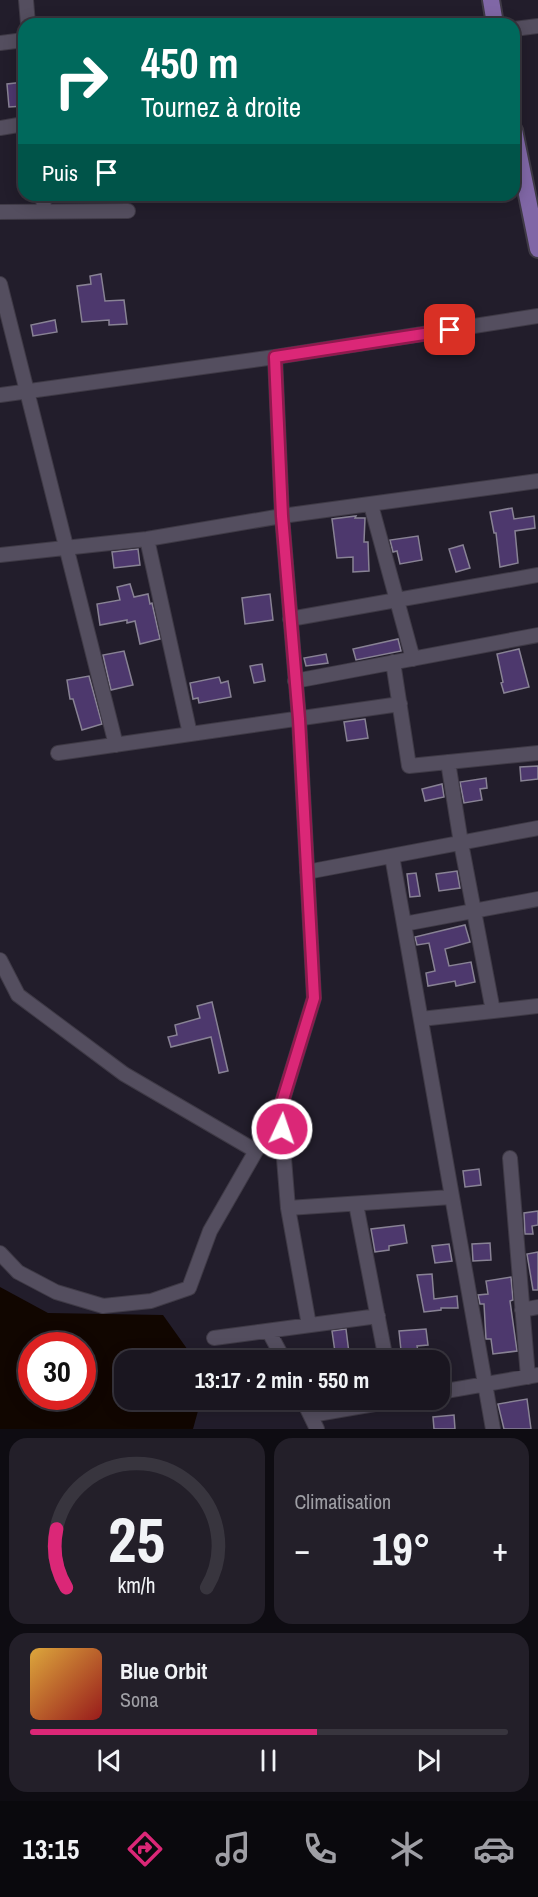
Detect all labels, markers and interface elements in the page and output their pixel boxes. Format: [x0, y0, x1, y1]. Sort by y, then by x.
text: 450 m [141, 35, 239, 91]
icon: right [42, 42, 120, 120]
text: Tournez à droite [141, 89, 301, 125]
icon: arrive [90, 156, 123, 189]
text: Puis [42, 158, 78, 188]
pin [424, 304, 475, 355]
icon: arrive [433, 313, 466, 346]
position arrow [250, 1097, 314, 1161]
speed limit sign: 30 [18, 1332, 96, 1410]
text: 13:17 · 2 min · 550 m [195, 1365, 369, 1395]
text: Climatisation [295, 1488, 391, 1515]
text: 25 [108, 1497, 165, 1581]
text: 19° [372, 1518, 431, 1579]
text: − [295, 1527, 310, 1571]
text: + [492, 1527, 508, 1571]
text: km/h [118, 1571, 156, 1600]
text: Blue Orbit [120, 1656, 207, 1686]
text: Sona [120, 1686, 158, 1713]
icon: previous [93, 1744, 126, 1777]
icon: pause [252, 1744, 285, 1777]
icon: next [412, 1744, 445, 1777]
icon: directions [124, 1828, 166, 1870]
icon: music [212, 1828, 254, 1870]
icon: phone [299, 1828, 341, 1870]
icon: climate [386, 1828, 428, 1870]
icon: car [473, 1828, 515, 1870]
text: 13:15 [23, 1831, 79, 1867]

